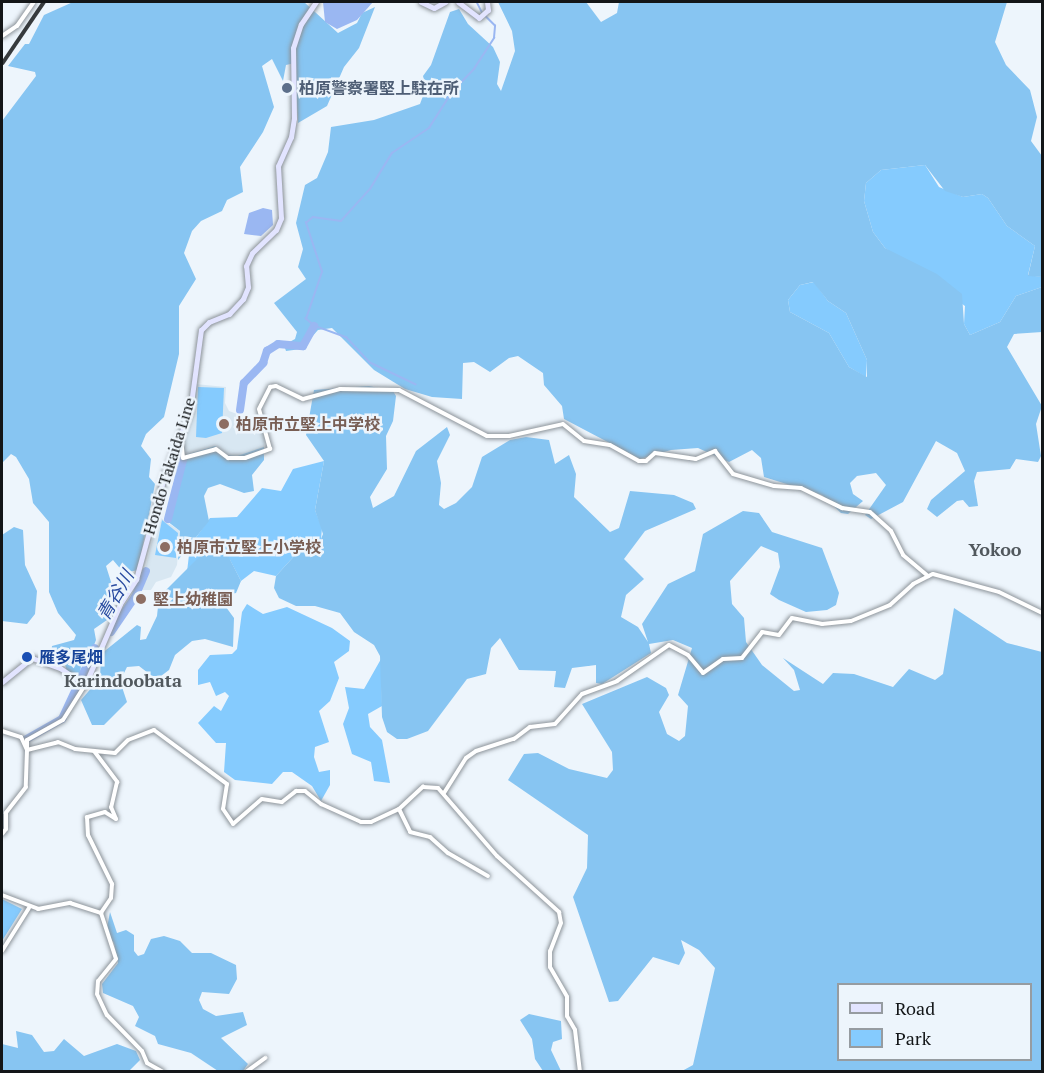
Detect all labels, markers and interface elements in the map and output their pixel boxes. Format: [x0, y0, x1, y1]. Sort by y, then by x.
place label: 柏原警察署堅上駐在所 [299, 78, 459, 98]
marker: 柏原警察署堅上駐在所 [280, 81, 294, 95]
street label: Hondo Takaida Line [139, 395, 199, 537]
place label: 柏原市立堅上中学校 [236, 414, 380, 434]
marker: 柏原市立堅上中学校 [217, 417, 231, 431]
place label: 柏原市立堅上小学校 [177, 537, 321, 557]
district label: Yokoo [968, 538, 1022, 560]
marker: 柏原市立堅上小学校 [158, 540, 172, 554]
water label: 青谷川 [92, 566, 138, 624]
place label: 堅上幼稚園 [153, 589, 233, 609]
marker: 堅上幼稚園 [134, 592, 148, 606]
place label: 雁多尾畑 [39, 647, 103, 667]
marker: 雁多尾畑 [20, 650, 34, 664]
district label: Karindoobata [64, 669, 182, 691]
legend [837, 983, 1032, 1061]
text: Road [895, 996, 935, 1020]
text: Park [895, 1026, 931, 1050]

